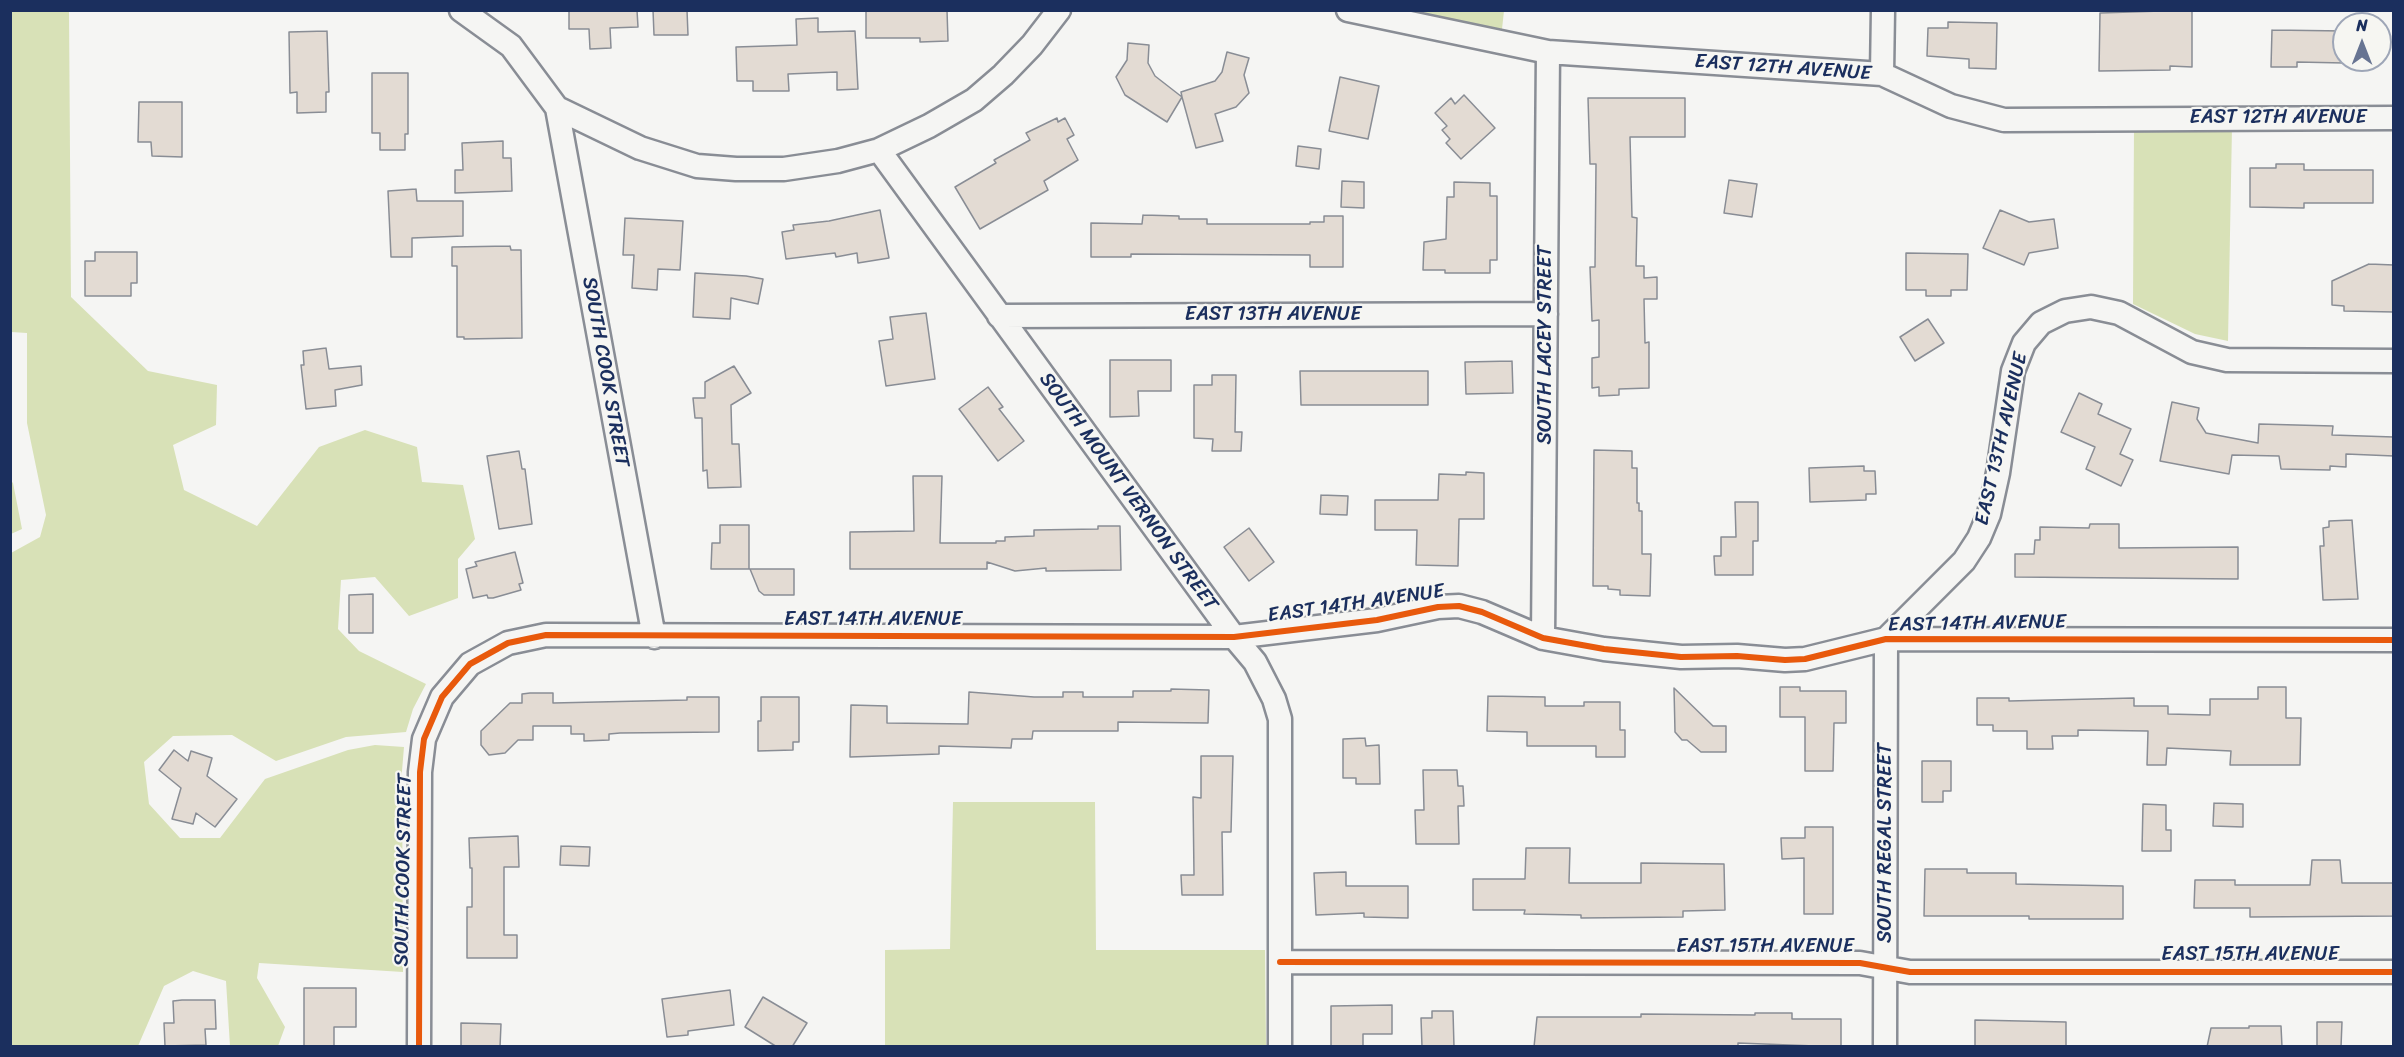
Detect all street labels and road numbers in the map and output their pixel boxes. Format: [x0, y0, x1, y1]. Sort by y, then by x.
street label: EAST 12TH AVENUE [1694, 50, 1872, 86]
street label: EAST 12TH AVENUE [2189, 106, 2367, 130]
street label: SOUTH LACEY STREET [1534, 245, 1558, 445]
street label: SOUTH COOK STREET [576, 275, 634, 469]
street label: EAST 13TH AVENUE [1185, 303, 1361, 327]
street label: EAST 13TH AVENUE [1970, 350, 2034, 528]
street label: SOUTH MOUNT VERNON STREET [1034, 368, 1222, 616]
street label: EAST 14TH AVENUE [1266, 580, 1446, 628]
street label: EAST 14TH AVENUE [784, 608, 962, 632]
street label: EAST 14TH AVENUE [1888, 610, 2066, 638]
street label: SOUTH REGAL STREET [1874, 743, 1898, 943]
street label: SOUTH COOK STREET [390, 773, 418, 967]
street label: EAST 15TH AVENUE [1676, 935, 1854, 959]
street label: EAST 15TH AVENUE [2161, 943, 2339, 967]

